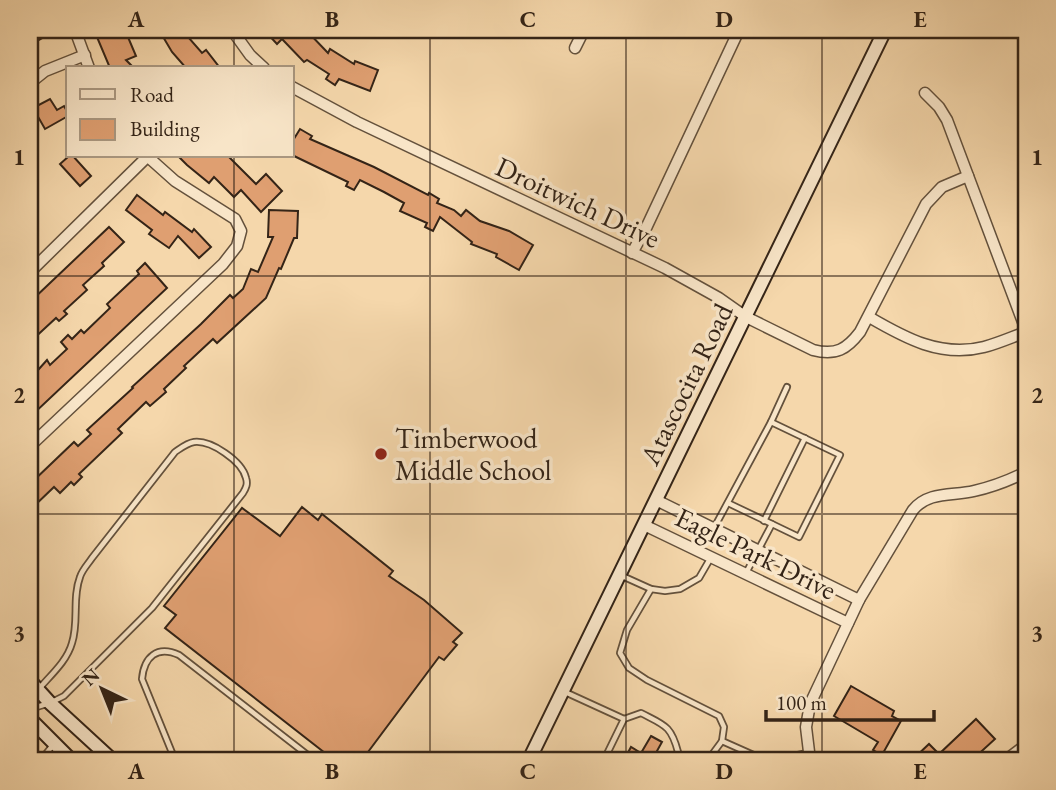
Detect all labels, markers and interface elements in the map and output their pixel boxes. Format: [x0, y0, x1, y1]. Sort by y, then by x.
text: A [127, 4, 145, 34]
text: B [325, 4, 339, 34]
text: C [520, 4, 536, 34]
text: D [715, 4, 733, 34]
text: E [913, 4, 927, 34]
legend [66, 66, 294, 158]
text: Road [130, 81, 174, 108]
text: Building [130, 115, 200, 142]
text: 1 [13, 142, 25, 172]
text: 1 [1031, 142, 1043, 172]
street label: Droitwich Drive [490, 148, 666, 256]
street label: Atascocita Road [631, 296, 741, 472]
text: 2 [13, 380, 25, 410]
text: 2 [1031, 380, 1043, 410]
place label: Timberwood Middle School [395, 420, 552, 488]
marker: Timberwood Middle School [373, 446, 389, 462]
street label: Eagle Park Drive [670, 499, 843, 608]
text: 3 [13, 618, 25, 648]
text: 3 [1031, 618, 1043, 648]
north arrow [66, 654, 136, 724]
text: N [77, 662, 105, 691]
scale bar [766, 678, 934, 722]
text: 100 m [776, 689, 827, 716]
text: A [127, 756, 145, 786]
text: B [325, 756, 339, 786]
text: C [520, 756, 536, 786]
text: D [715, 756, 733, 786]
text: E [913, 756, 927, 786]

